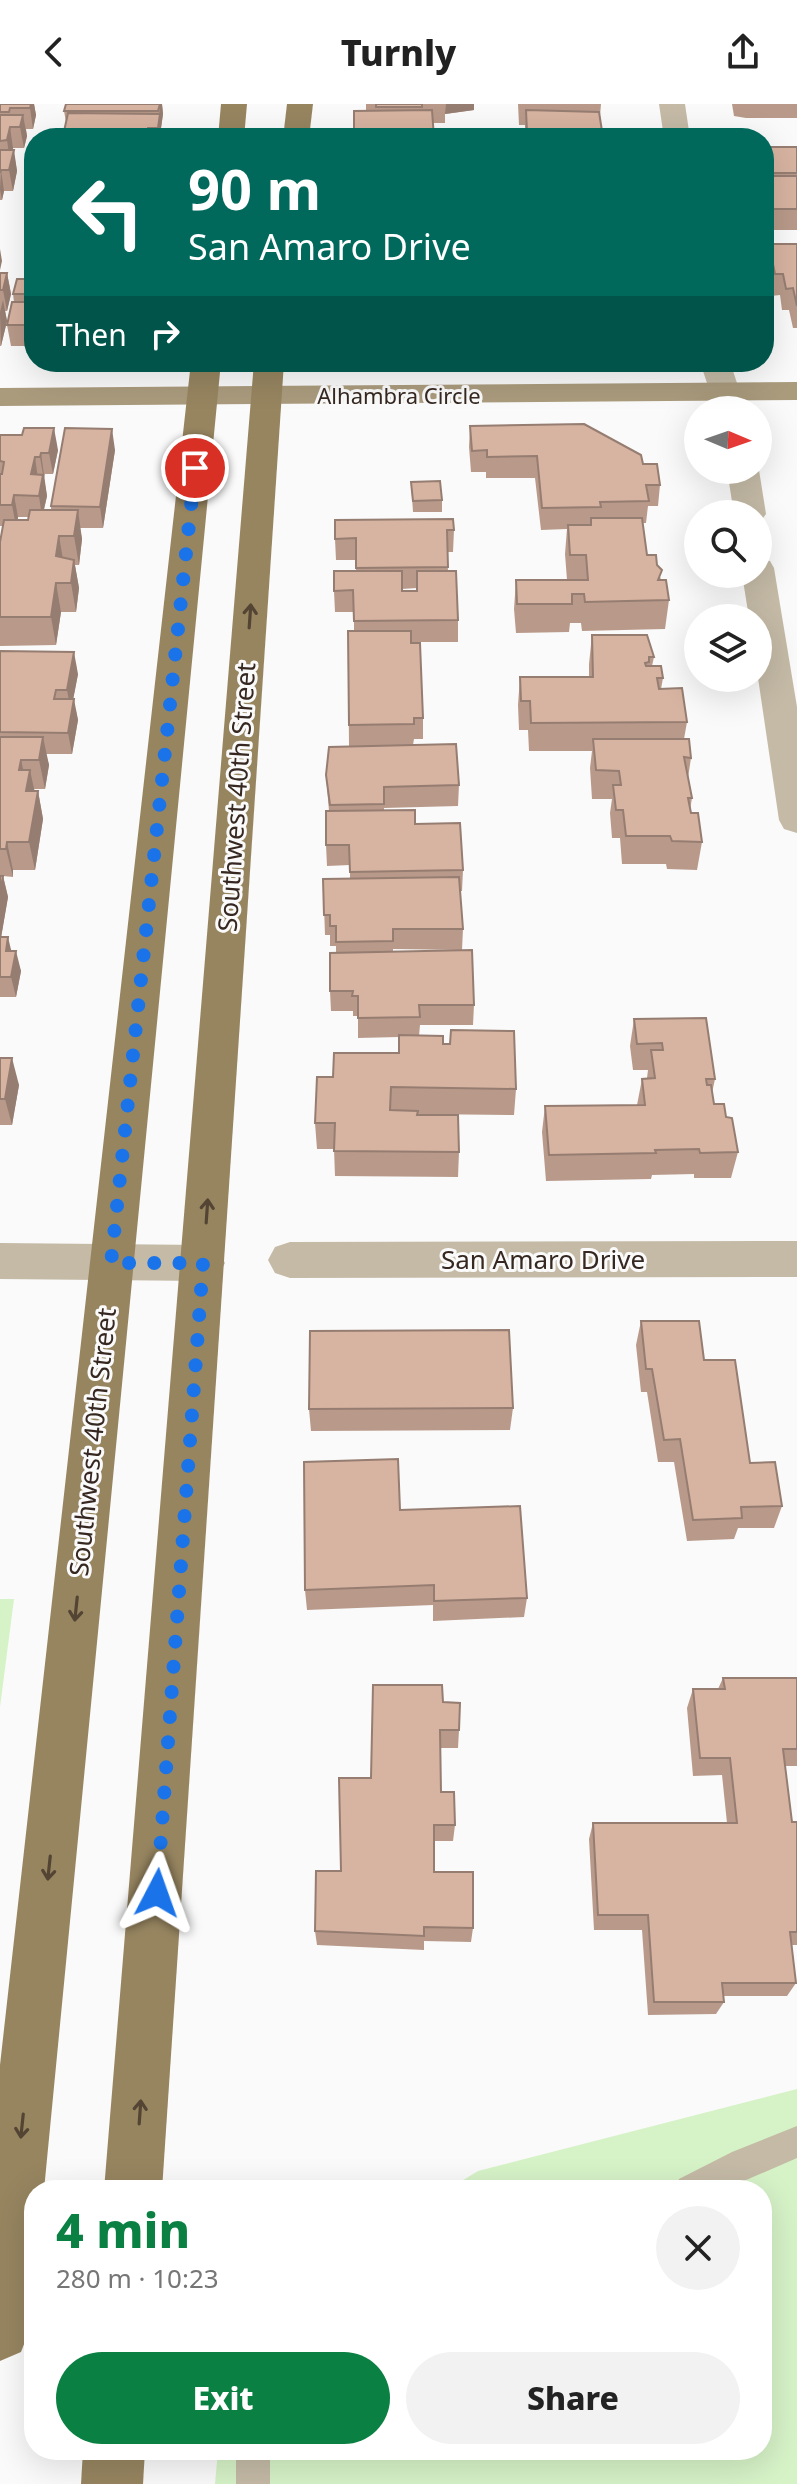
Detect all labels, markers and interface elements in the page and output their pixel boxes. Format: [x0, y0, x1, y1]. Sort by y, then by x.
text: Turnly [341, 28, 456, 77]
icon: back [32, 30, 76, 74]
icon: share [721, 30, 765, 74]
text: 90 m [188, 150, 321, 226]
icon: left [56, 160, 160, 264]
text: San Amaro Drive [188, 222, 471, 271]
icon: right [143, 312, 187, 356]
text: Then [56, 314, 127, 355]
street label: Alhambra Circle [317, 380, 481, 410]
north arrow [684, 396, 772, 484]
map controls [684, 396, 772, 692]
pin [161, 434, 229, 502]
icon: arrive [173, 446, 217, 490]
button: search [684, 500, 772, 588]
one-way arrow [243, 603, 258, 630]
button: layers [684, 604, 772, 692]
street label: Southwest 40th Street [209, 661, 263, 933]
one-way arrow [200, 1198, 215, 1225]
street label: San Amaro Drive [441, 1241, 645, 1277]
street label: Southwest 40th Street [60, 1306, 124, 1578]
one-way arrow [68, 1595, 83, 1622]
position arrow [115, 1851, 199, 1935]
one-way arrow [41, 1854, 56, 1881]
one-way arrow [132, 2099, 147, 2126]
one-way arrow [14, 2112, 29, 2139]
text: 4 min [56, 2197, 190, 2262]
button: close [656, 2206, 740, 2290]
text: 280 m · 10:23 [56, 2260, 219, 2296]
button: Exit [56, 2352, 390, 2444]
button: Share [406, 2352, 740, 2444]

